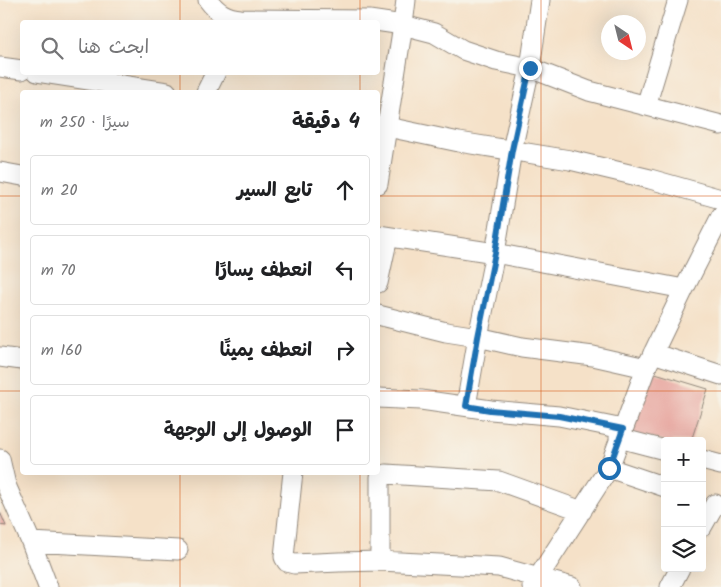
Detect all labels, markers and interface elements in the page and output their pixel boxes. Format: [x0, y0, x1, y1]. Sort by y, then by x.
north arrow [601, 15, 646, 60]
search box [20, 20, 380, 75]
text: ابحث هنا [78, 33, 149, 63]
icon: search [38, 34, 66, 62]
route end [519, 57, 542, 80]
text: 4 دقيقة [292, 106, 360, 139]
text: سيرًا · 250 m [40, 110, 130, 135]
text: تابع السير [237, 176, 312, 206]
icon: ahead [331, 176, 359, 204]
text: 20 m [41, 178, 77, 203]
text: انعطف يسارًا [215, 256, 312, 286]
icon: left [331, 256, 359, 284]
text: 70 m [41, 258, 76, 283]
text: انعطف يمينًا [220, 336, 312, 366]
icon: right [331, 336, 359, 364]
text: 160 m [41, 338, 82, 363]
text: الوصول إلى الوجهة [164, 416, 312, 446]
icon: arrive [331, 416, 359, 444]
map controls [661, 437, 706, 572]
button: + [661, 437, 706, 482]
route start [598, 457, 621, 480]
button: − [661, 482, 706, 527]
button: layers [661, 527, 706, 572]

